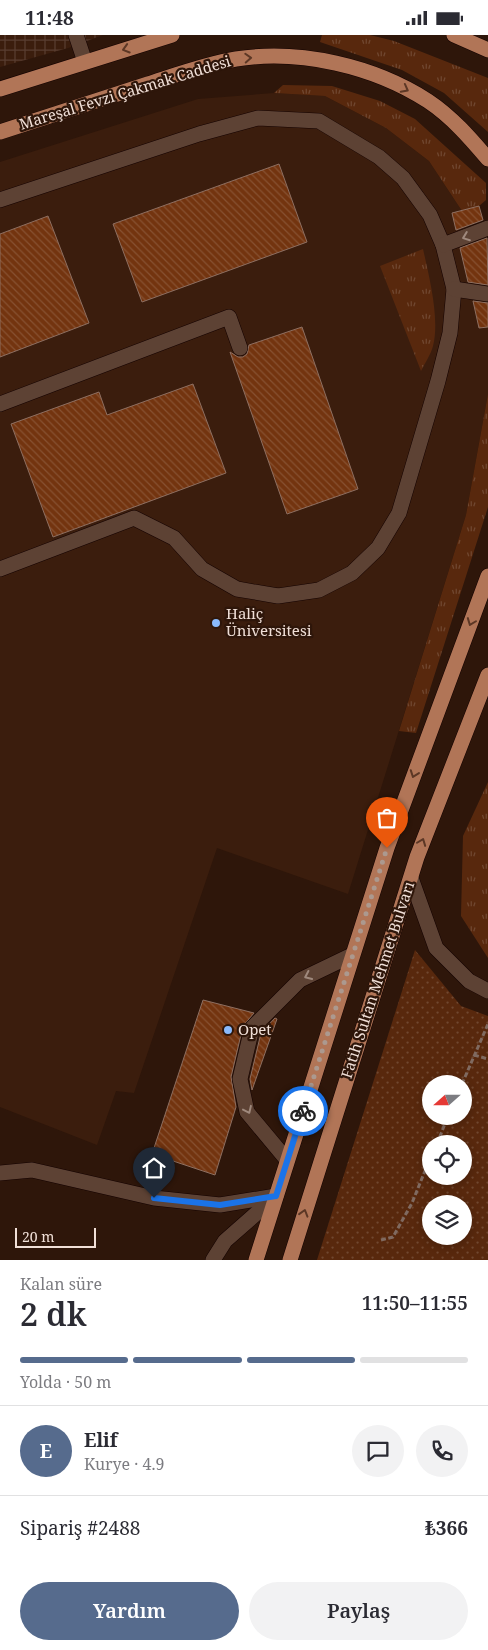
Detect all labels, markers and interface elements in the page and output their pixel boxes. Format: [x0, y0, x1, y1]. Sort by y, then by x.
text: 11:48 [25, 5, 74, 31]
one-way arrow [122, 44, 131, 54]
street label: Mareşal Fevzi Çakmak Caddesi [17, 50, 233, 134]
one-way arrow [244, 53, 252, 64]
one-way arrow [400, 83, 409, 93]
one-way arrow [462, 230, 471, 241]
place label: Haliç Üniversitesi [226, 603, 312, 640]
marker: Haliç Üniversitesi [210, 617, 222, 629]
one-way arrow [467, 617, 477, 626]
one-way arrow [410, 769, 420, 778]
pin [366, 797, 408, 848]
icon: bag [373, 804, 401, 832]
one-way arrow [416, 838, 426, 847]
street label: Fatih Sultan Mehmet Bulvarı [336, 879, 418, 1081]
one-way arrow [304, 969, 313, 980]
place label: Opet [238, 1019, 272, 1039]
marker: Opet [222, 1024, 234, 1036]
north arrow [422, 1075, 472, 1125]
map controls [422, 1075, 472, 1245]
courier [278, 1086, 328, 1136]
icon: bike [289, 1097, 317, 1125]
one-way arrow [242, 1105, 252, 1114]
button: locate [422, 1135, 472, 1185]
pin [133, 1147, 175, 1198]
icon: home [140, 1154, 168, 1182]
button: layers [422, 1195, 472, 1245]
one-way arrow [299, 1210, 309, 1218]
scale bar [15, 1225, 96, 1248]
text: 20 m [22, 1227, 55, 1246]
text: Kalan süre [20, 1273, 102, 1295]
text: 11:50–11:55 [362, 1290, 468, 1316]
text: 2 dk [20, 1292, 86, 1335]
text: Yolda · 50 m [20, 1371, 111, 1393]
button: chat [352, 1425, 404, 1477]
button: phone [416, 1425, 468, 1477]
text: Elif [84, 1427, 118, 1453]
text: E [40, 1438, 52, 1464]
text: Kurye · 4.9 [84, 1453, 164, 1475]
text: Sipariş #2488 [20, 1515, 140, 1541]
text: ₺366 [425, 1515, 468, 1541]
button: Yardım [20, 1582, 239, 1640]
button: Paylaş [249, 1582, 468, 1640]

